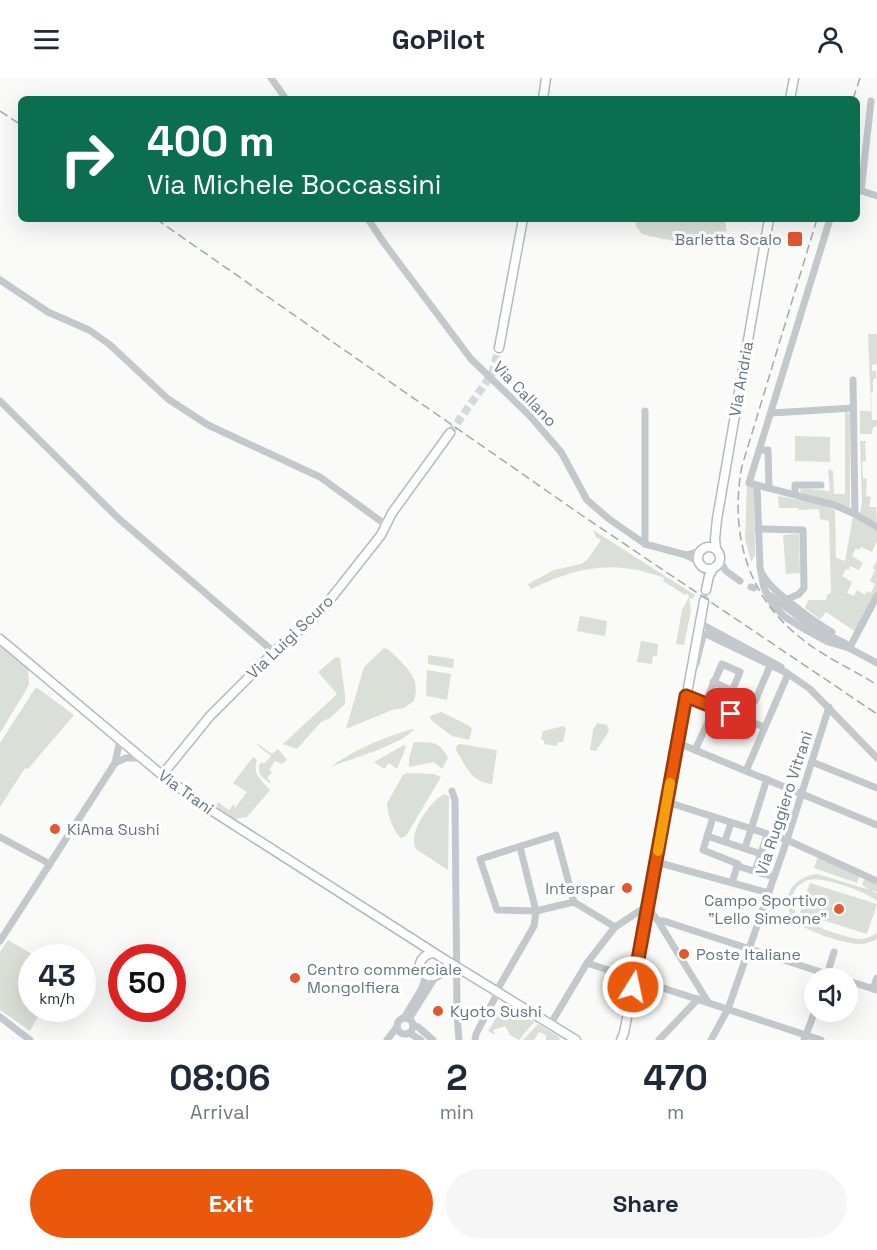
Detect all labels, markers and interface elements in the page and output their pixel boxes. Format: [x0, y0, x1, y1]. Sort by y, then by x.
text: GoPilot [392, 22, 485, 57]
icon: menu [30, 23, 63, 56]
icon: person [814, 23, 847, 56]
text: 400 m [147, 115, 275, 168]
icon: right [48, 120, 126, 198]
text: Via Michele Boccassini [147, 167, 441, 202]
place label: Barletta Scalo [675, 229, 782, 250]
marker: Barletta Scalo [786, 230, 804, 248]
street label: Via Andria [724, 340, 758, 418]
street label: Via Callano [488, 357, 562, 431]
street label: Via Luigi Scuro [242, 590, 338, 684]
pin [705, 688, 756, 739]
icon: arrive [714, 697, 747, 730]
street label: Via Ruggiero Vitrani [751, 728, 817, 878]
street label: Via Trani [154, 765, 218, 819]
place label: KiAma Sushi [67, 819, 160, 840]
marker: KiAma Sushi [48, 822, 62, 836]
place label: Interspar [545, 878, 615, 899]
marker: Interspar [620, 881, 634, 895]
place label: Campo Sportivo "Lello Simeone" [704, 890, 827, 929]
marker: Campo Sportivo "Lello Simeone" [832, 902, 846, 916]
speed limit sign: 50 [108, 944, 186, 1022]
place label: Poste Italiane [696, 944, 801, 965]
marker: Poste Italiane [677, 947, 691, 961]
position arrow [601, 955, 665, 1019]
text: 43 [38, 956, 76, 995]
place label: Centro commerciale Mongolfiera [307, 959, 462, 998]
map controls [804, 968, 858, 1022]
button: sound [804, 968, 858, 1022]
marker: Centro commerciale Mongolfiera [288, 971, 302, 985]
text: km/h [39, 989, 75, 1008]
place label: Kyoto Sushi [450, 1001, 542, 1022]
marker: Kyoto Sushi [431, 1004, 445, 1018]
text: 08:06 [169, 1055, 270, 1101]
text: 2 [446, 1055, 468, 1101]
text: 470 [643, 1055, 708, 1101]
text: Arrival [190, 1099, 250, 1125]
text: min [440, 1099, 474, 1125]
text: m [667, 1099, 684, 1125]
button: Exit [30, 1169, 433, 1238]
button: Share [445, 1169, 847, 1238]

